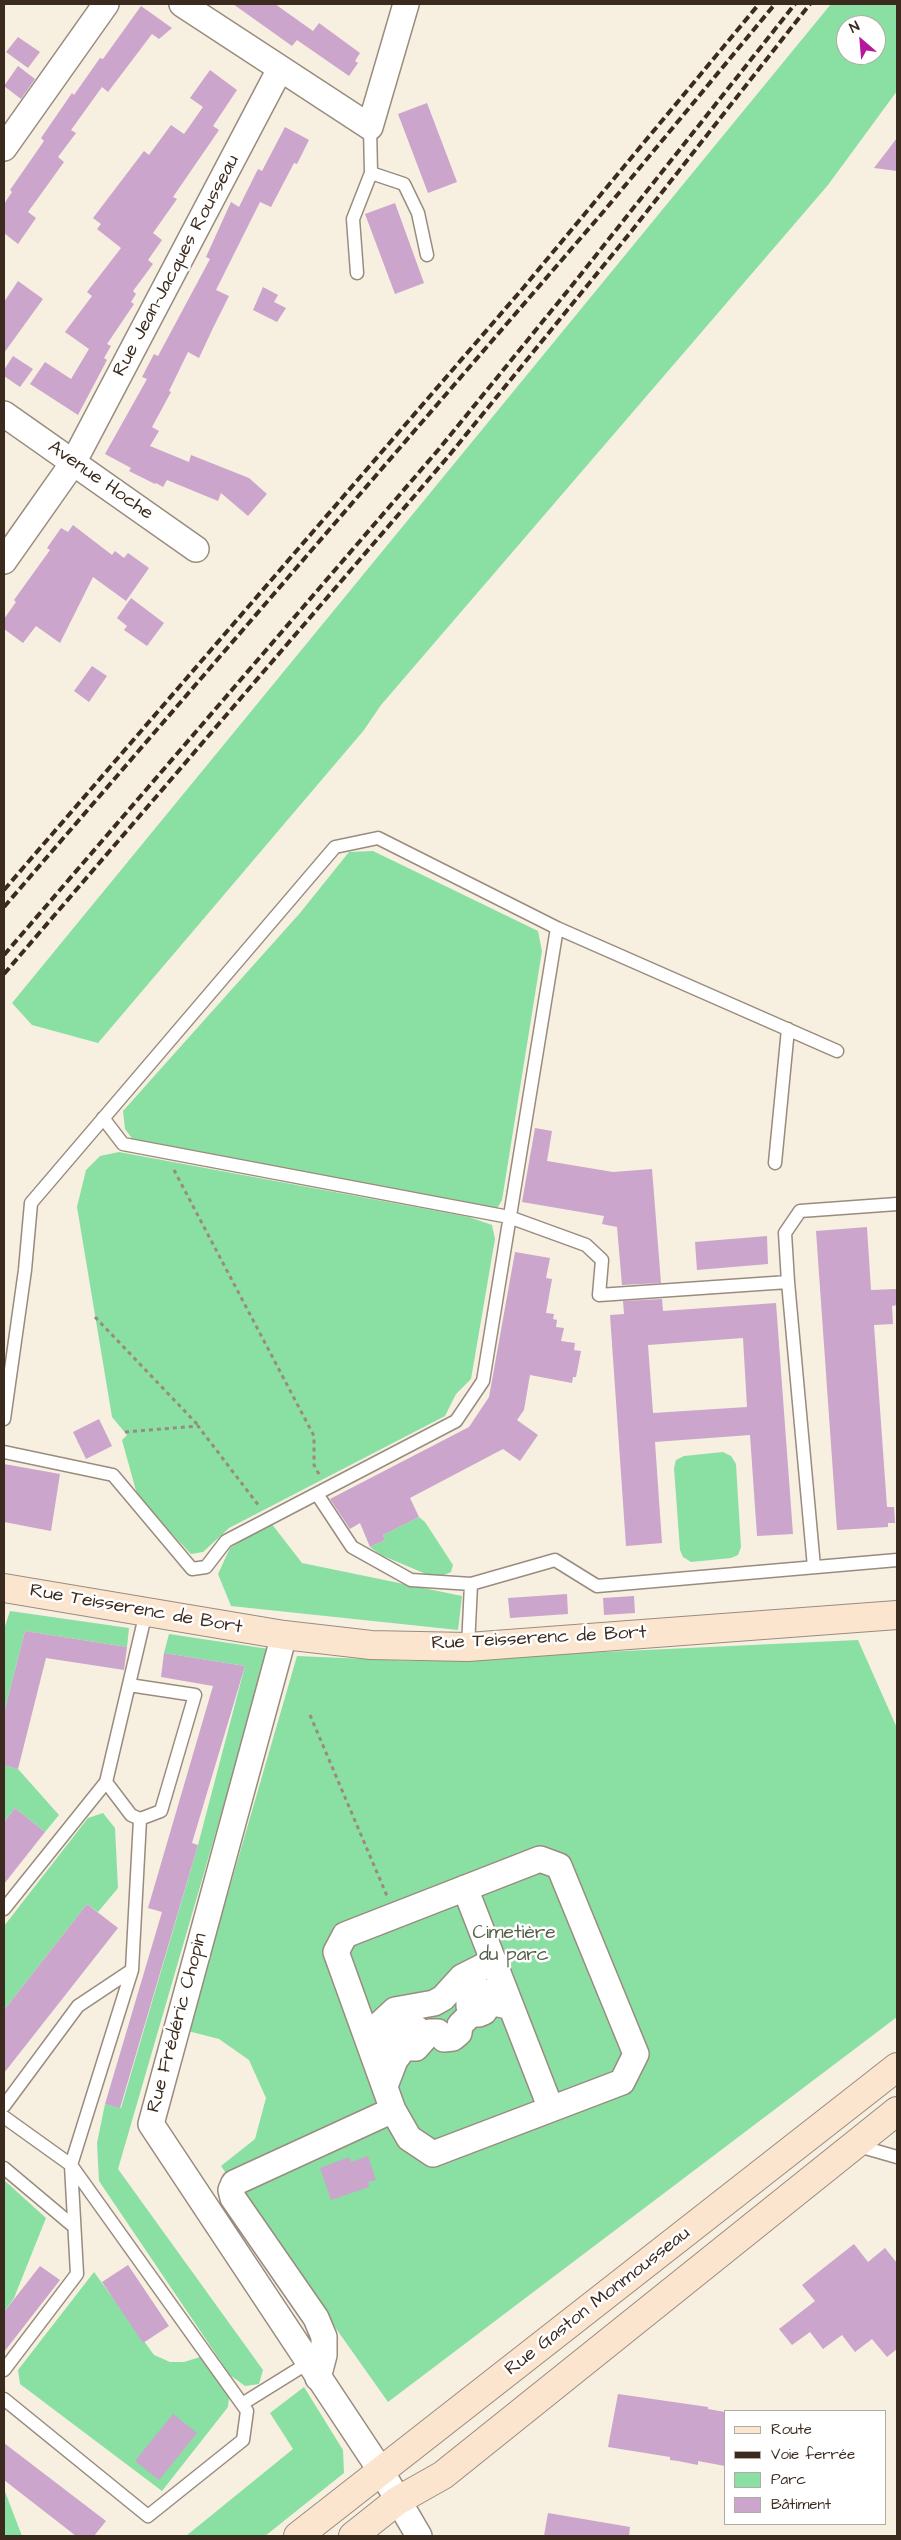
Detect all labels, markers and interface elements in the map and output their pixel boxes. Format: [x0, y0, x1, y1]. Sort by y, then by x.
north arrow [836, 15, 886, 65]
text: N [846, 17, 863, 38]
street label: Rue Jean-Jacques Rousseau [109, 151, 245, 381]
street label: Avenue Hoche [43, 436, 157, 526]
street label: Rue Teisserenc de Bort [28, 1580, 244, 1640]
street label: Rue Teisserenc de Bort [431, 1622, 647, 1656]
park label: Cimetière du parc [473, 1923, 555, 1967]
street label: Rue Frédéric Chopin [143, 1931, 213, 2115]
street label: Rue Gaston Monmousseau [501, 2223, 695, 2381]
legend [724, 2410, 886, 2525]
text: Route [771, 2419, 812, 2440]
text: Voie ferrée [771, 2444, 855, 2465]
text: Parc [771, 2469, 806, 2490]
text: Bâtiment [771, 2494, 831, 2515]

